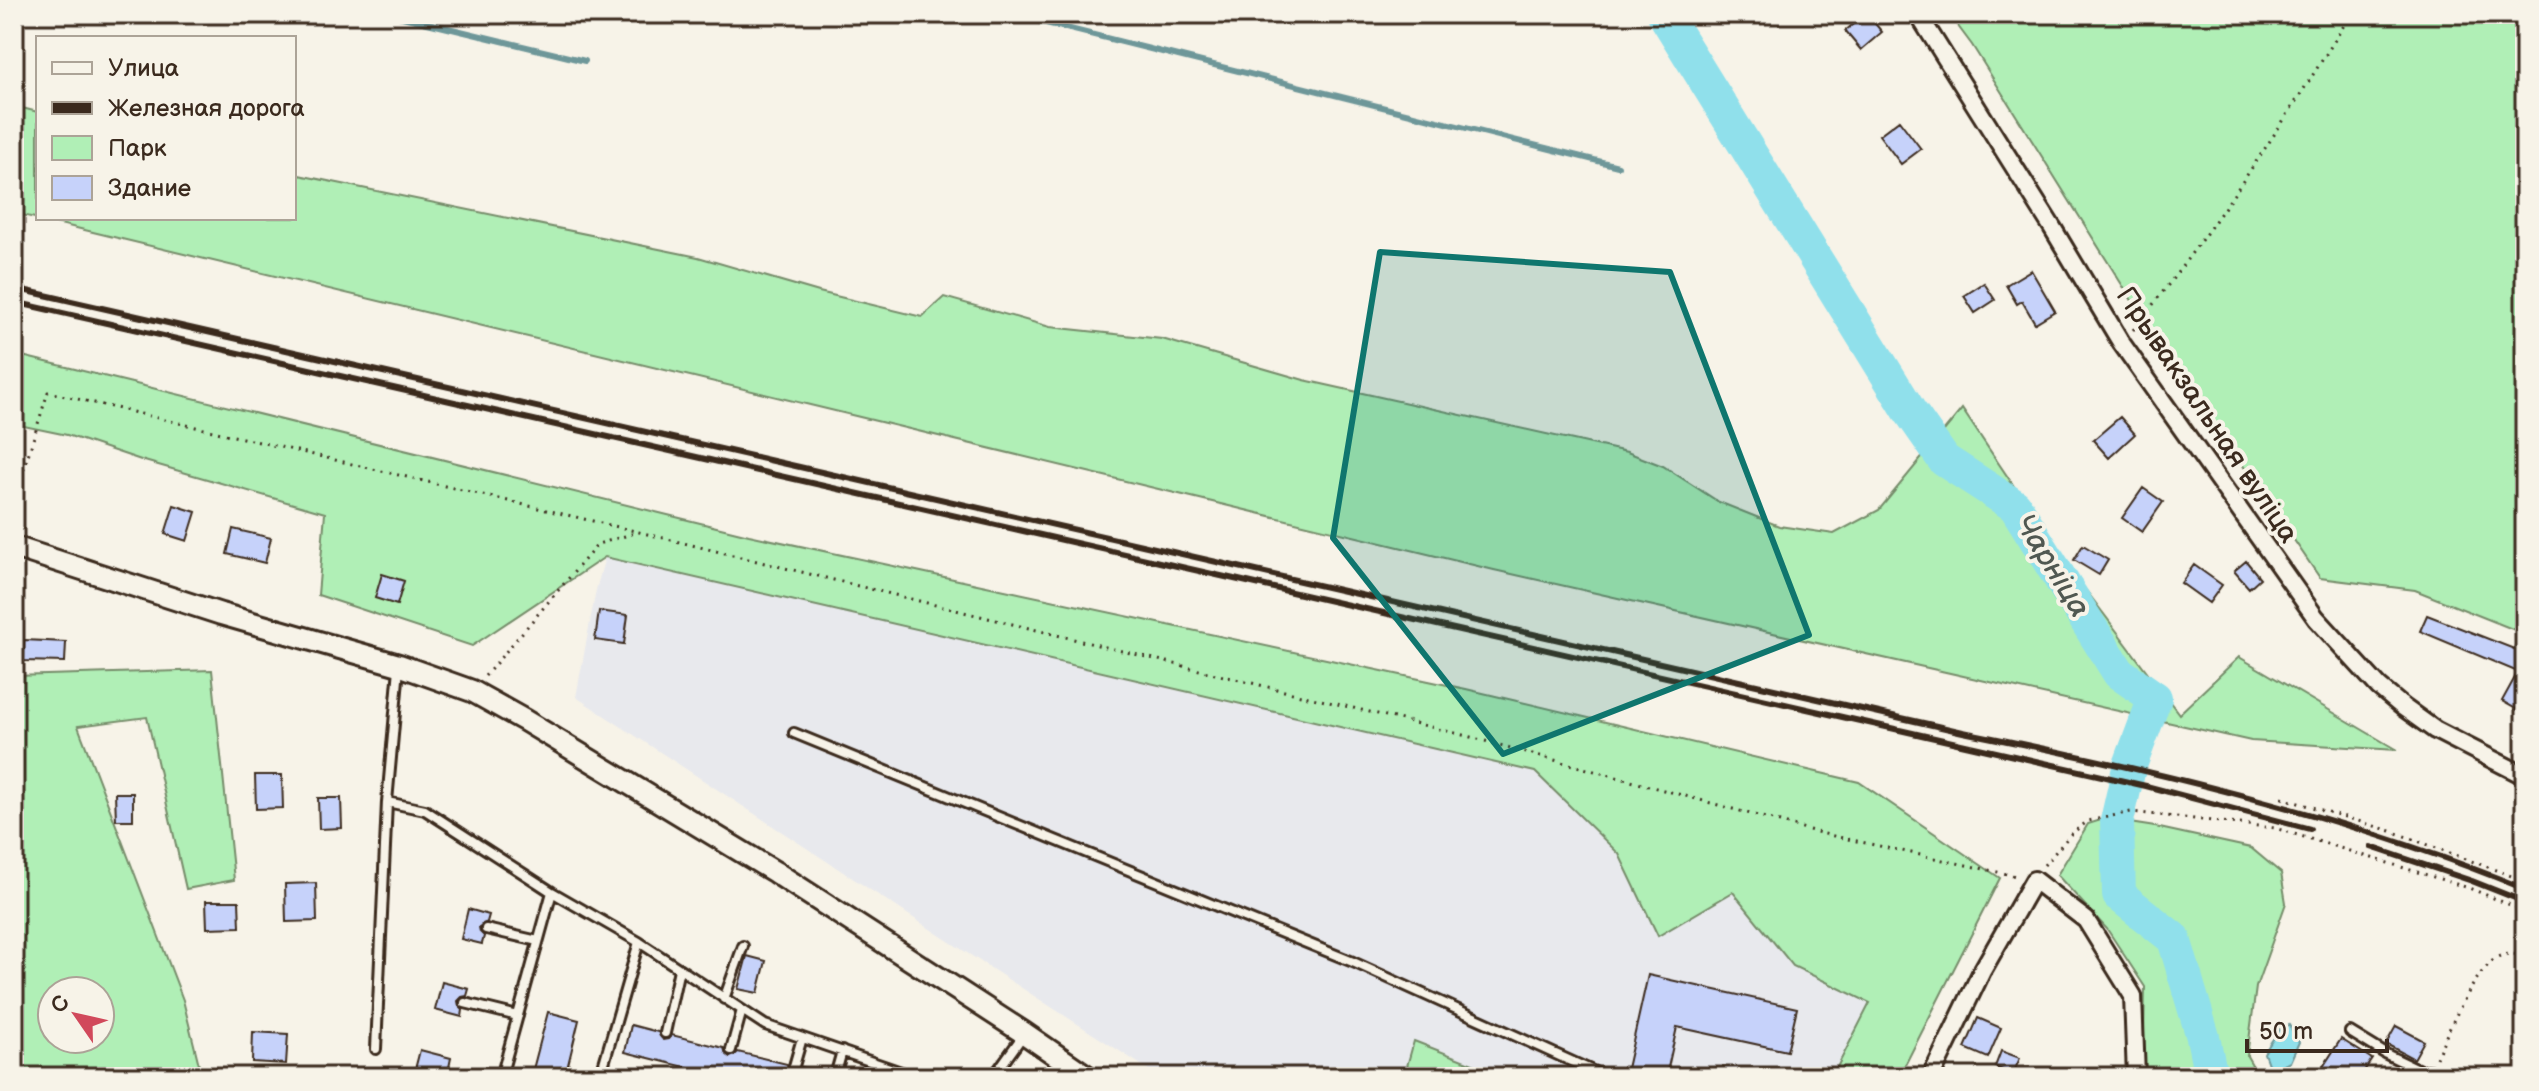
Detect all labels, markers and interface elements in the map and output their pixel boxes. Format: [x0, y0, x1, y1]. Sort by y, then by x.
legend [36, 36, 296, 220]
text: Улица [108, 54, 179, 83]
text: Железная дорога [108, 94, 305, 123]
text: Парк [108, 134, 167, 163]
text: Здание [108, 174, 191, 203]
street label: Прывакзальная вуліца [2109, 281, 2305, 550]
water label: Чарніца [2006, 508, 2098, 624]
north arrow [36, 975, 116, 1055]
text: С [45, 991, 76, 1019]
scale bar [2247, 1003, 2387, 1053]
text: 50 m [2259, 1017, 2313, 1046]

